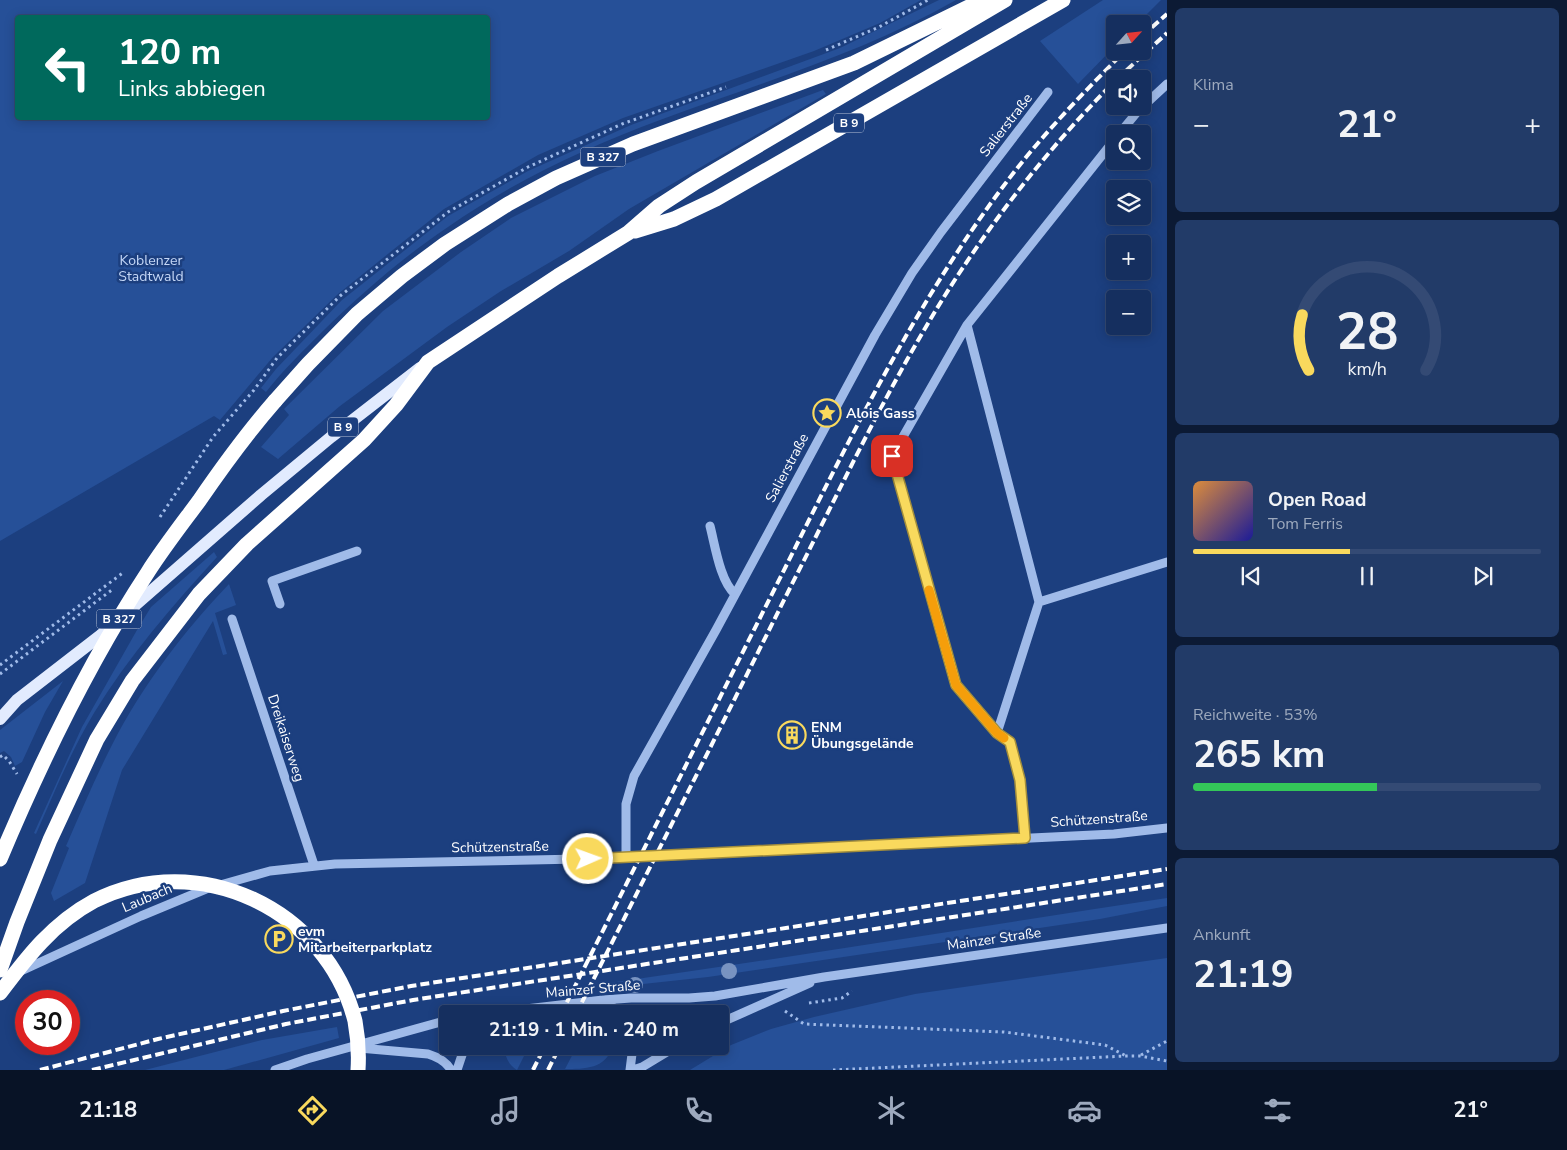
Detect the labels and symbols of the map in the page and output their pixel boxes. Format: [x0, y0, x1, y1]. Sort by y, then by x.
north arrow [1106, 15, 1151, 60]
street label: Salierstraße [975, 89, 1037, 161]
road number: B 9 [834, 114, 864, 132]
road number: B 327 [580, 148, 626, 166]
park label: Koblenzer Stadtwald [118, 251, 184, 286]
place icon: Alois Gass [812, 398, 842, 428]
place label: Alois Gass [846, 404, 915, 423]
road number: B 9 [328, 418, 358, 437]
street label: Salierstraße [761, 430, 813, 506]
pin [871, 435, 913, 477]
road number: B 327 [96, 610, 142, 628]
street label: Dreikaiserweg [263, 692, 309, 784]
place label: ENM Übungsgelände [811, 718, 914, 753]
building icon: ENM Übungsgelände [777, 720, 807, 750]
street label: Schützenstraße [1050, 806, 1148, 832]
position arrow [561, 832, 613, 884]
street label: Schützenstraße [451, 837, 549, 857]
street label: Laubach [119, 879, 175, 917]
place label: evm Mitarbeiterparkplatz [298, 922, 432, 957]
street label: Mainzer Straße [946, 923, 1042, 955]
parking icon: evm Mitarbeiterparkplatz [264, 924, 294, 954]
street label: Mainzer Straße [545, 975, 641, 1003]
speed limit sign: 30 [15, 990, 80, 1055]

